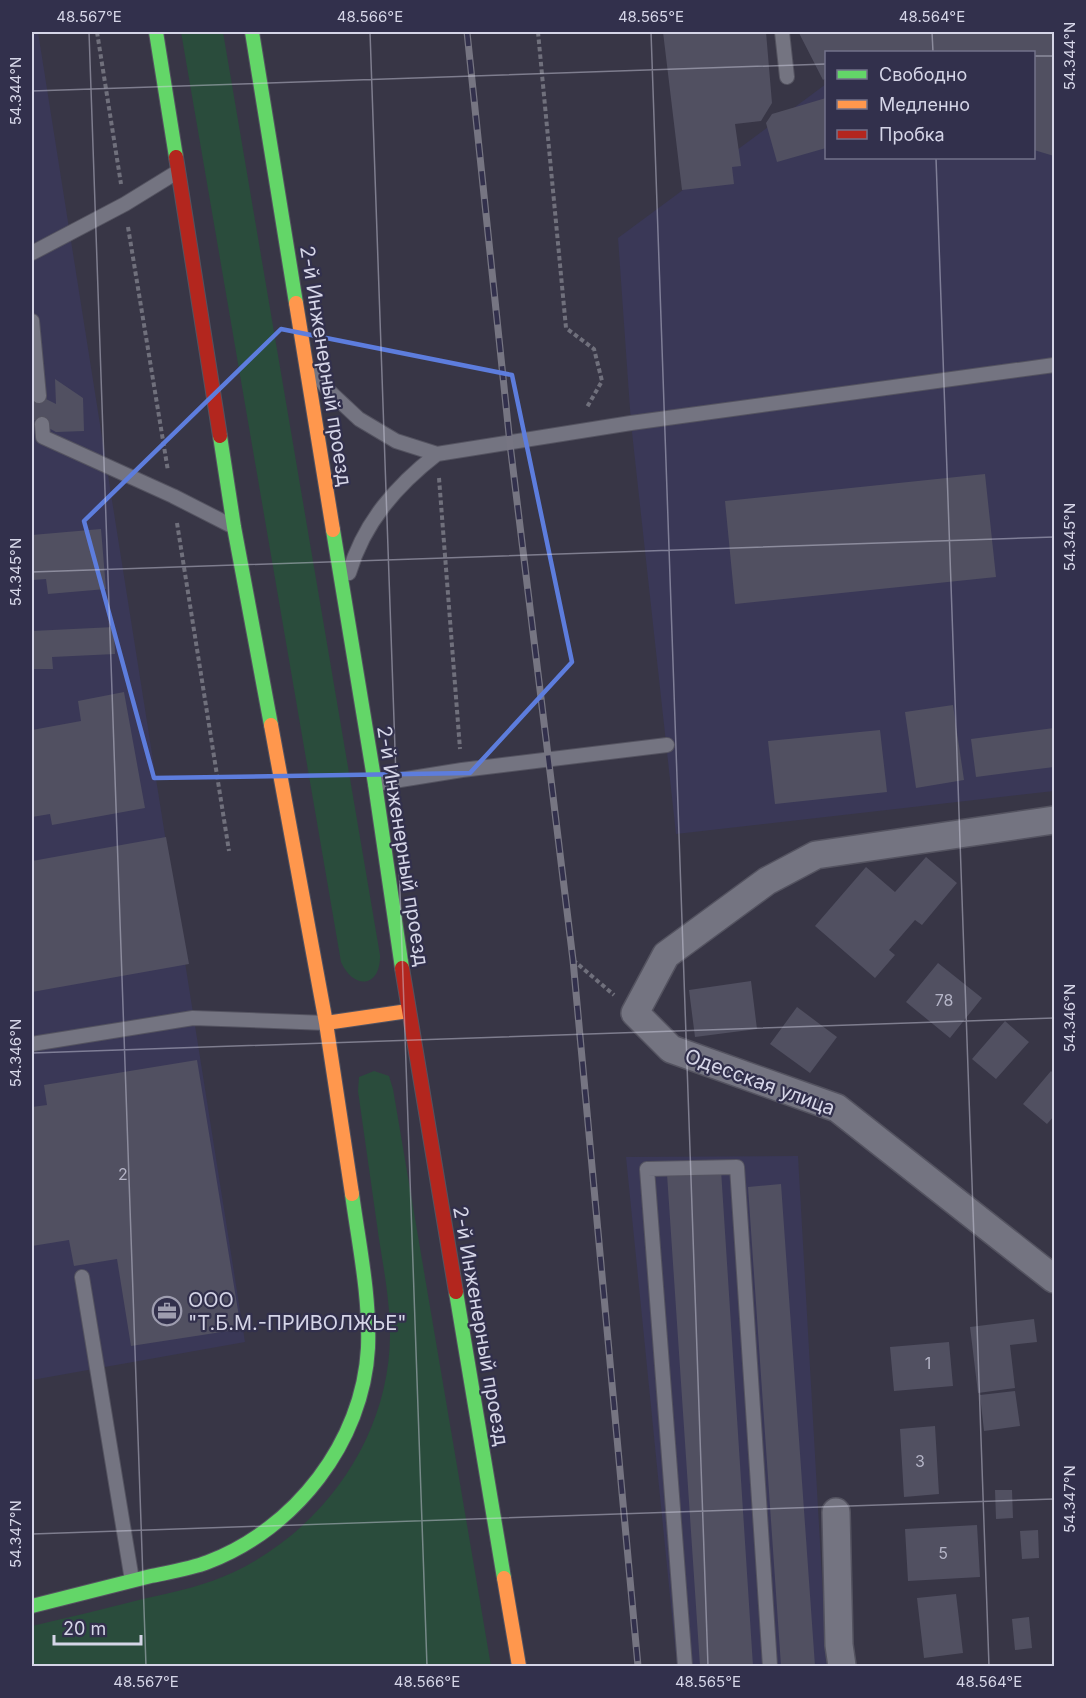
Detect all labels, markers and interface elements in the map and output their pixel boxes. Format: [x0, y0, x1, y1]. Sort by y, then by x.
text: 48.567°E [56, 7, 122, 26]
text: 48.566°E [337, 7, 403, 26]
text: 48.565°E [618, 7, 684, 26]
text: 48.564°E [899, 7, 965, 26]
text: 54.344°N [1060, 22, 1079, 90]
legend [825, 51, 1035, 159]
text: 54.344°N [6, 57, 25, 125]
text: Свободно [879, 64, 967, 85]
text: Медленно [879, 94, 970, 115]
text: Пробка [879, 124, 945, 145]
street label: 2-й Инженерный проезд [295, 244, 357, 488]
text: 54.345°N [1060, 503, 1079, 571]
text: 54.345°N [6, 538, 25, 606]
street label: 2-й Инженерный проезд [372, 724, 434, 968]
text: 54.346°N [1060, 984, 1079, 1052]
house number: 78 [935, 990, 953, 1010]
text: 54.346°N [6, 1019, 25, 1087]
street label: Одесская улица [682, 1044, 838, 1120]
house number: 2 [118, 1164, 128, 1184]
street label: 2-й Инженерный проезд [448, 1204, 514, 1448]
place label: ООО "Т.Б.М.-ПРИВОЛЖЬЕ" [188, 1288, 407, 1335]
office icon: ООО "Т.Б.М.-ПРИВОЛЖЬЕ" [151, 1295, 183, 1327]
house number: 1 [925, 1353, 931, 1373]
house number: 3 [915, 1451, 925, 1471]
text: 54.347°N [1060, 1465, 1079, 1533]
text: 54.347°N [6, 1500, 25, 1568]
house number: 5 [938, 1543, 948, 1563]
scale bar [54, 1608, 141, 1646]
text: 20 m [63, 1618, 106, 1639]
text: 48.567°E [113, 1672, 179, 1691]
text: 48.566°E [394, 1672, 460, 1691]
text: 48.565°E [675, 1672, 741, 1691]
text: 48.564°E [956, 1672, 1022, 1691]

